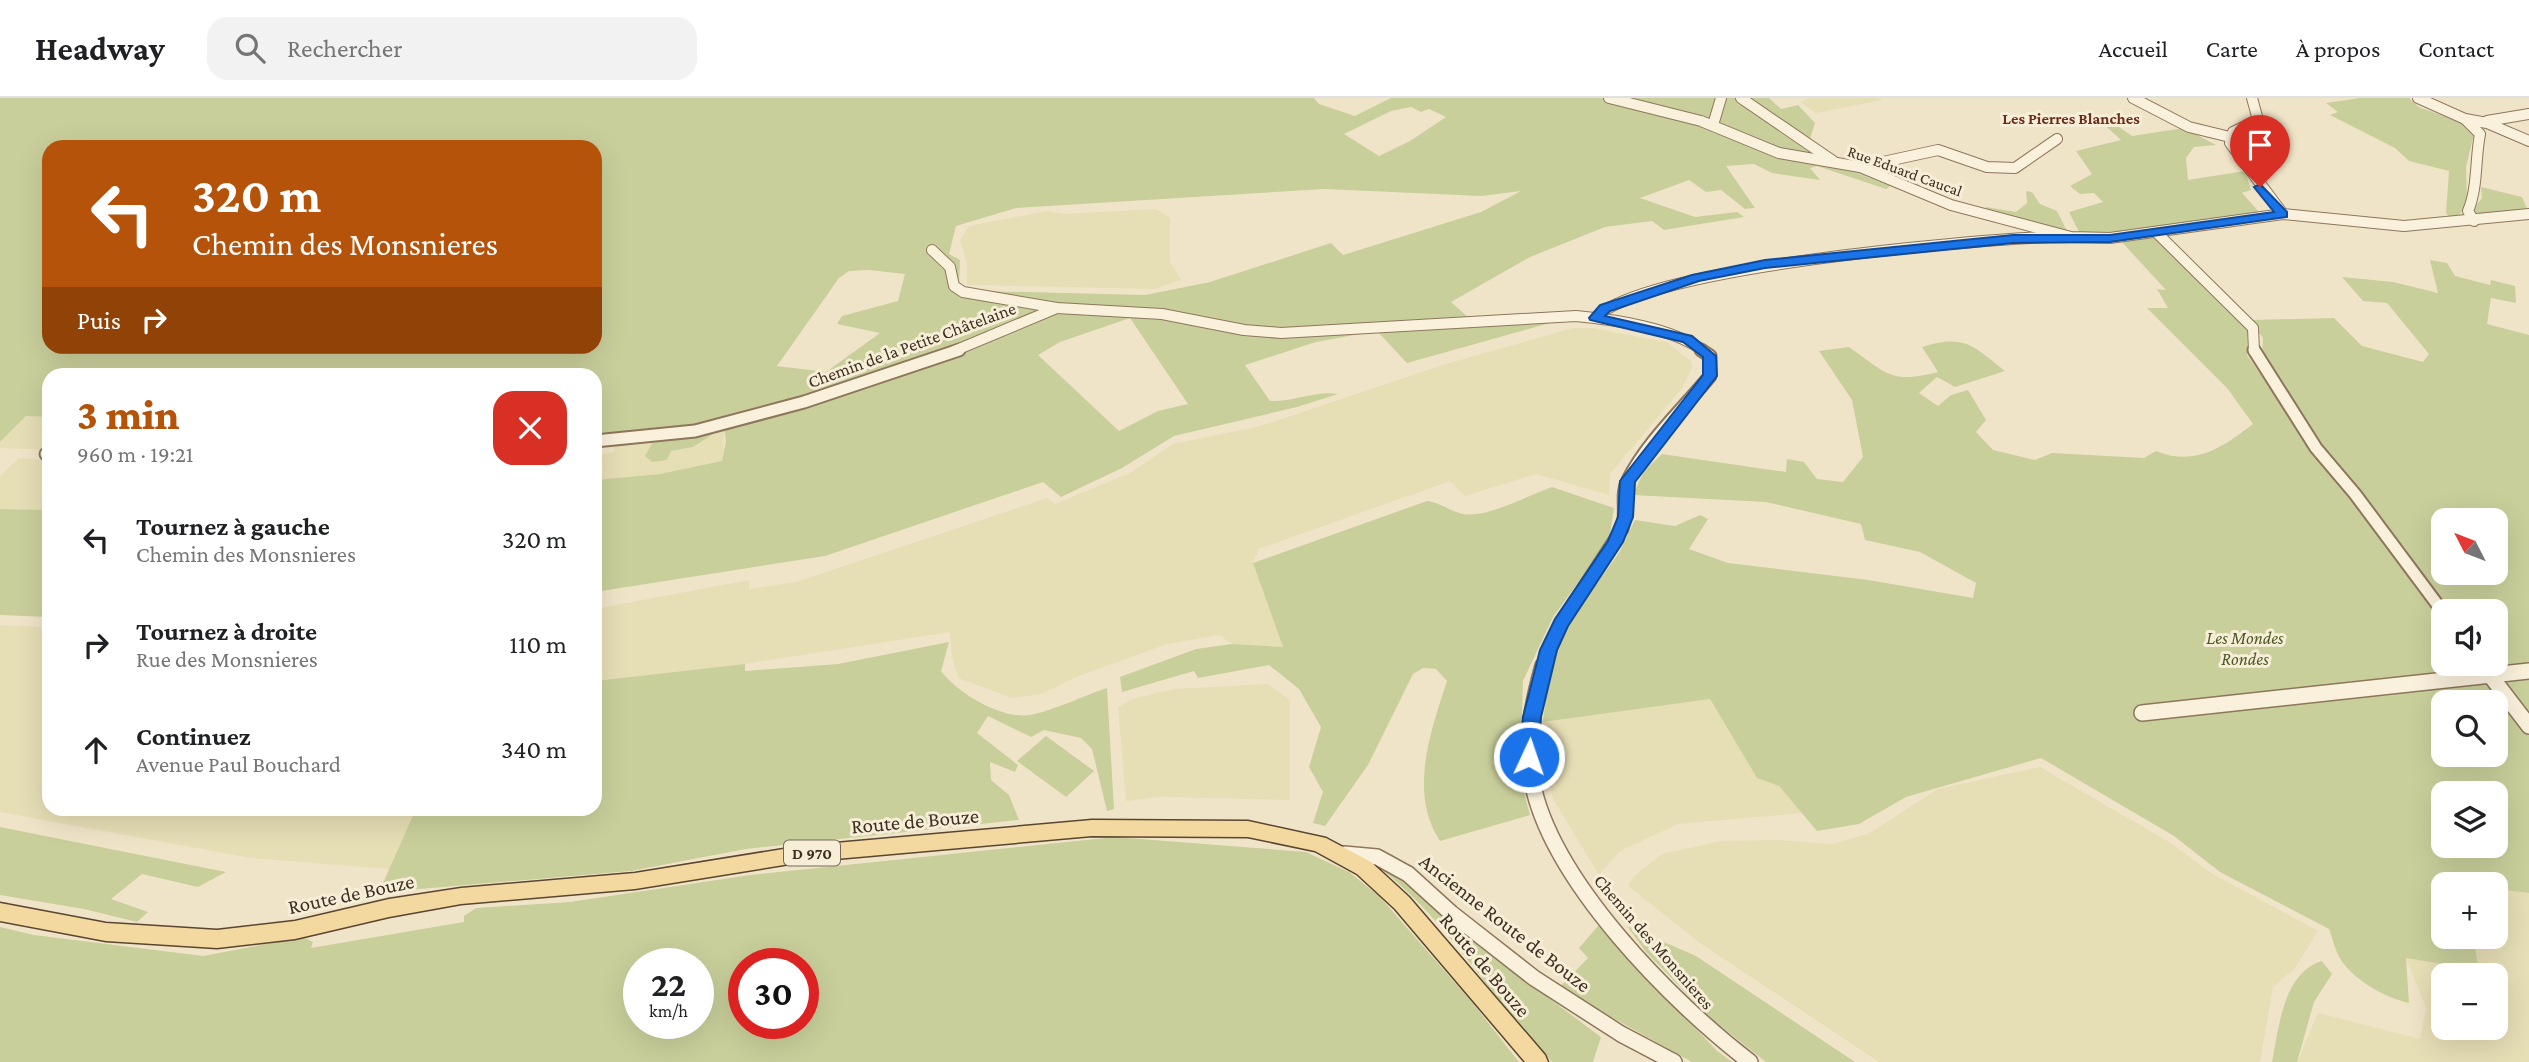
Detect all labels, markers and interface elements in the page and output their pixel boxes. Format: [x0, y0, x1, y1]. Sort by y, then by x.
search box [207, 17, 697, 80]
icon: search [231, 29, 269, 67]
text: Headway [35, 30, 165, 67]
text: Rechercher [287, 34, 402, 63]
text: Accueil [2098, 35, 2168, 62]
text: Carte [2206, 35, 2258, 62]
text: À propos [2296, 35, 2380, 62]
text: Contact [2418, 35, 2494, 62]
district label: Les Pierres Blanches [2002, 110, 2140, 127]
pin [2230, 115, 2290, 187]
icon: arrive [2241, 126, 2279, 164]
street label: Rue Eduard Caucal [1845, 142, 1965, 200]
icon: left [77, 168, 168, 259]
text: 320 m [192, 168, 321, 223]
text: Chemin des Monsnieres [192, 226, 498, 262]
street label: Chemin de la Petite Châtelaine [805, 298, 1019, 392]
icon: right [135, 301, 173, 339]
text: Puis [77, 306, 121, 335]
text: 3 min [77, 391, 180, 438]
button: close [493, 391, 567, 465]
text: 960 m · 19:21 [77, 441, 193, 467]
north arrow [2431, 508, 2508, 584]
map controls [2431, 508, 2508, 1040]
text: Tournez à gauche [136, 512, 330, 541]
icon: left [77, 521, 115, 559]
text: 320 m [502, 525, 567, 554]
text: Chemin des Monsnieres [136, 541, 356, 567]
button: sound [2431, 599, 2508, 676]
text: Tournez à droite [136, 617, 317, 646]
icon: right [77, 626, 115, 664]
park label: Les Mondes Rondes [2206, 628, 2284, 669]
text: 110 m [509, 630, 567, 659]
text: Rue des Monsnieres [136, 646, 318, 672]
button: search [2431, 690, 2508, 767]
position arrow [1492, 720, 1566, 794]
text: Continuez [136, 722, 251, 751]
icon: ahead [77, 731, 115, 769]
text: 340 m [501, 735, 567, 764]
text: Avenue Paul Bouchard [136, 751, 341, 777]
button: layers [2431, 781, 2508, 858]
street label: Route de Bouze [850, 803, 980, 839]
road number: D 970 [784, 840, 840, 866]
street label: Ancienne Route de Bouze [1414, 848, 1596, 998]
street label: Route de Bouze [286, 869, 416, 919]
street label: Chemin des Monsnieres [1590, 870, 1718, 1014]
button: + [2431, 872, 2508, 949]
street label: Route de Bouze [1434, 908, 1536, 1022]
speed limit sign: 30 [728, 948, 819, 1039]
button: − [2431, 963, 2508, 1040]
text: 22 [651, 965, 686, 1004]
text: km/h [649, 1001, 688, 1021]

